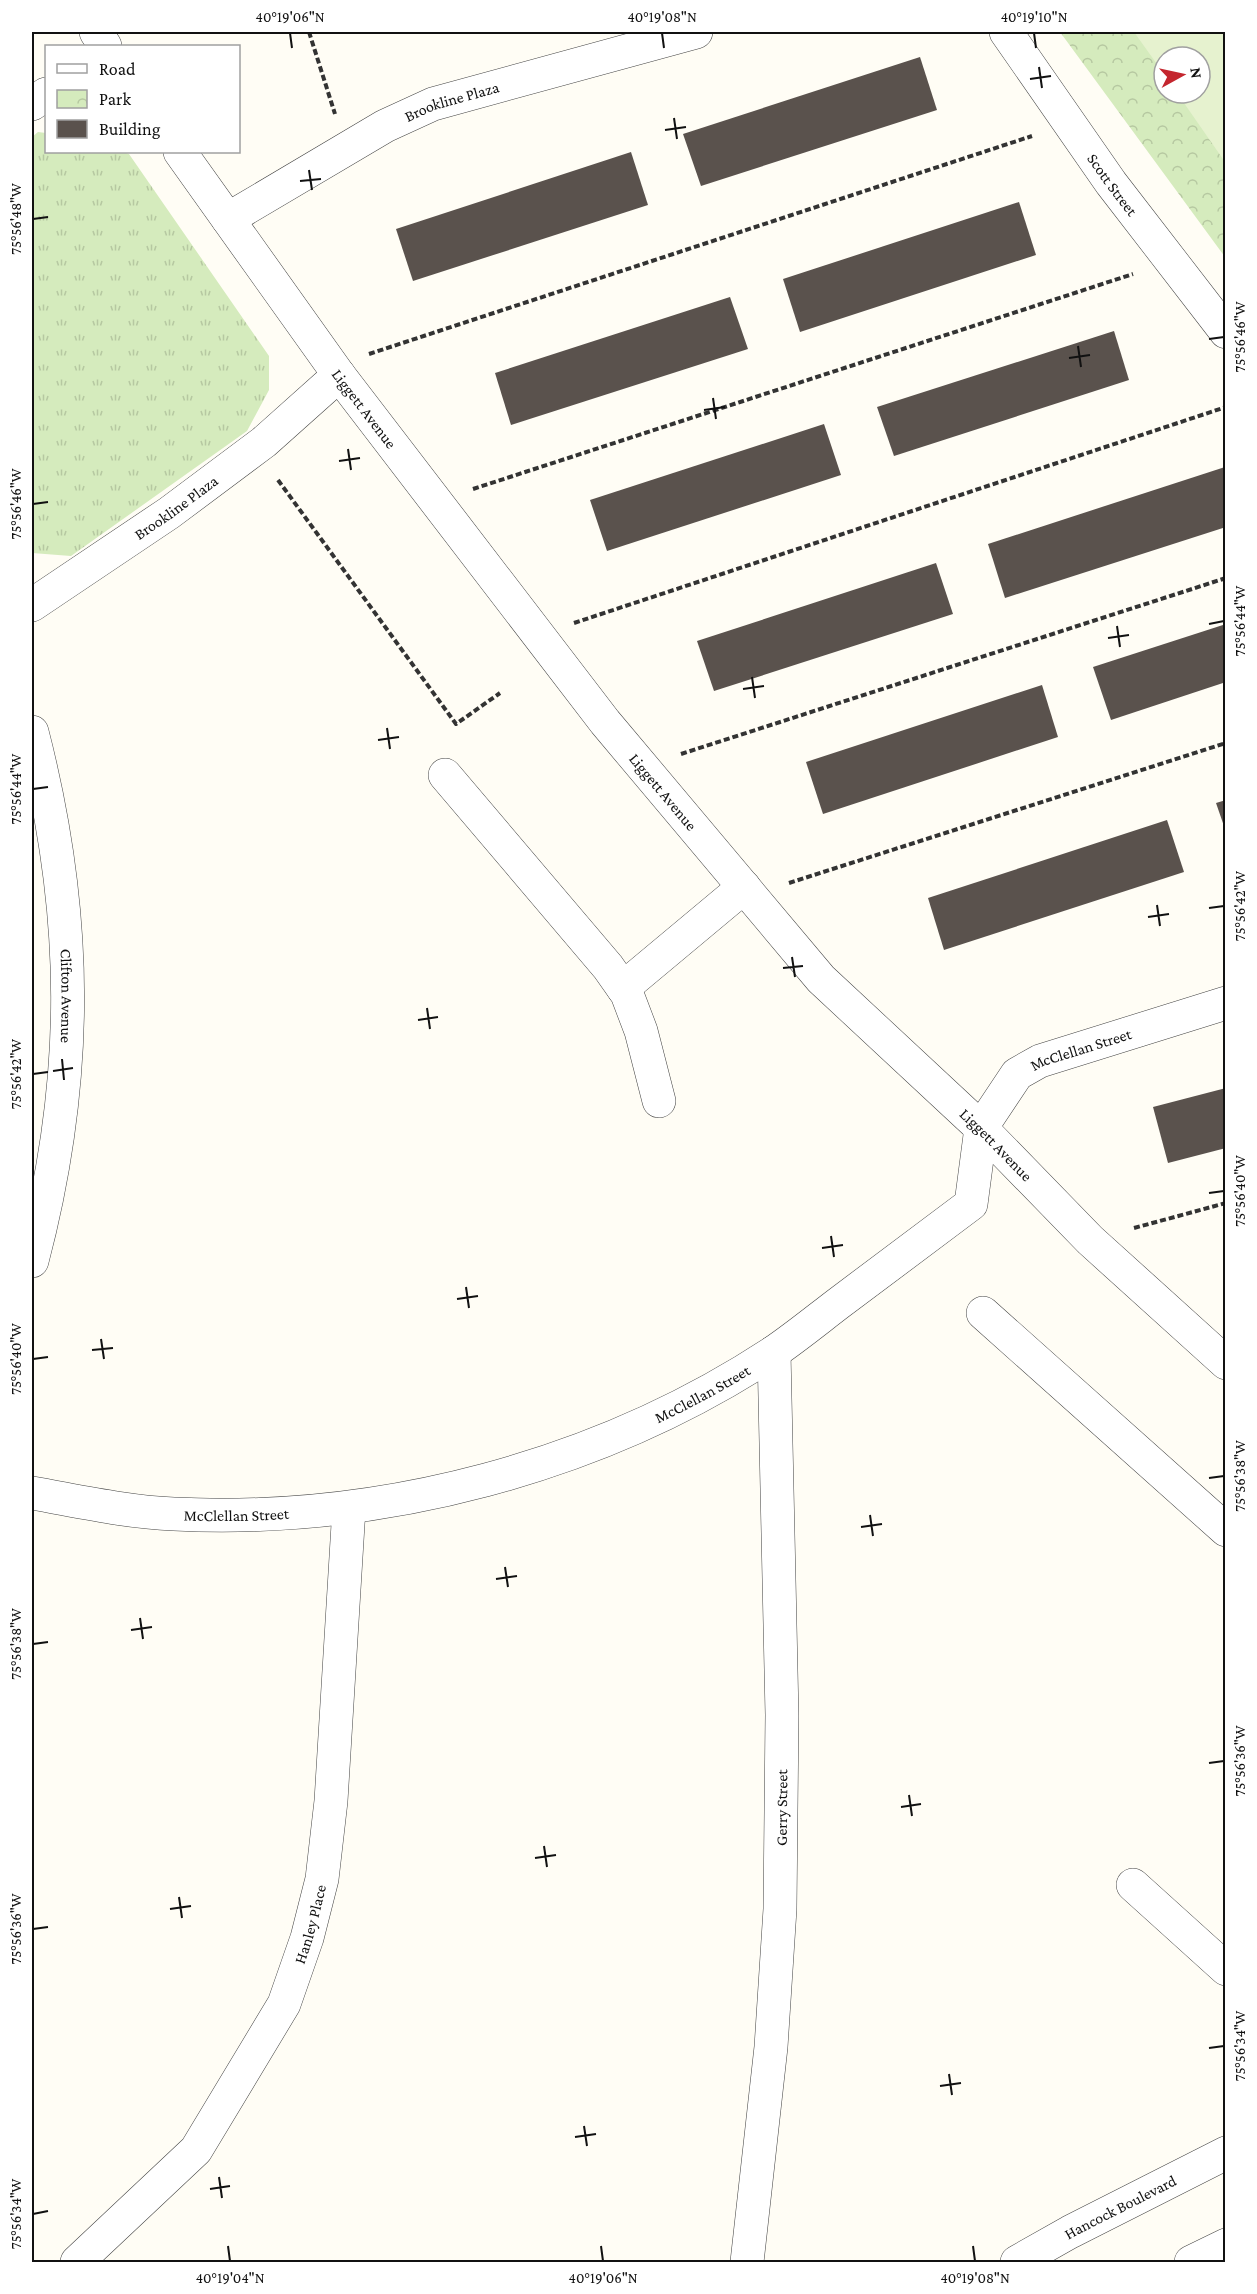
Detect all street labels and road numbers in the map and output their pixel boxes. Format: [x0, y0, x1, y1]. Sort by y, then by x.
street label: Brookline Plaza [402, 78, 501, 124]
street label: Scott Street [1084, 150, 1142, 219]
street label: Liggett Avenue [329, 366, 400, 451]
street label: Brookline Plaza [131, 471, 221, 542]
street label: Liggett Avenue [626, 750, 701, 834]
street label: Clifton Avenue [58, 948, 76, 1043]
street label: McClellan Street [1027, 1024, 1134, 1073]
street label: Liggett Avenue [957, 1105, 1036, 1184]
street label: McClellan Street [652, 1361, 753, 1426]
street label: McClellan Street [183, 1504, 290, 1524]
street label: Gerry Street [772, 1769, 791, 1846]
street label: Hanley Place [290, 1883, 329, 1966]
street label: Hancock Boulevard [1061, 2171, 1179, 2242]

